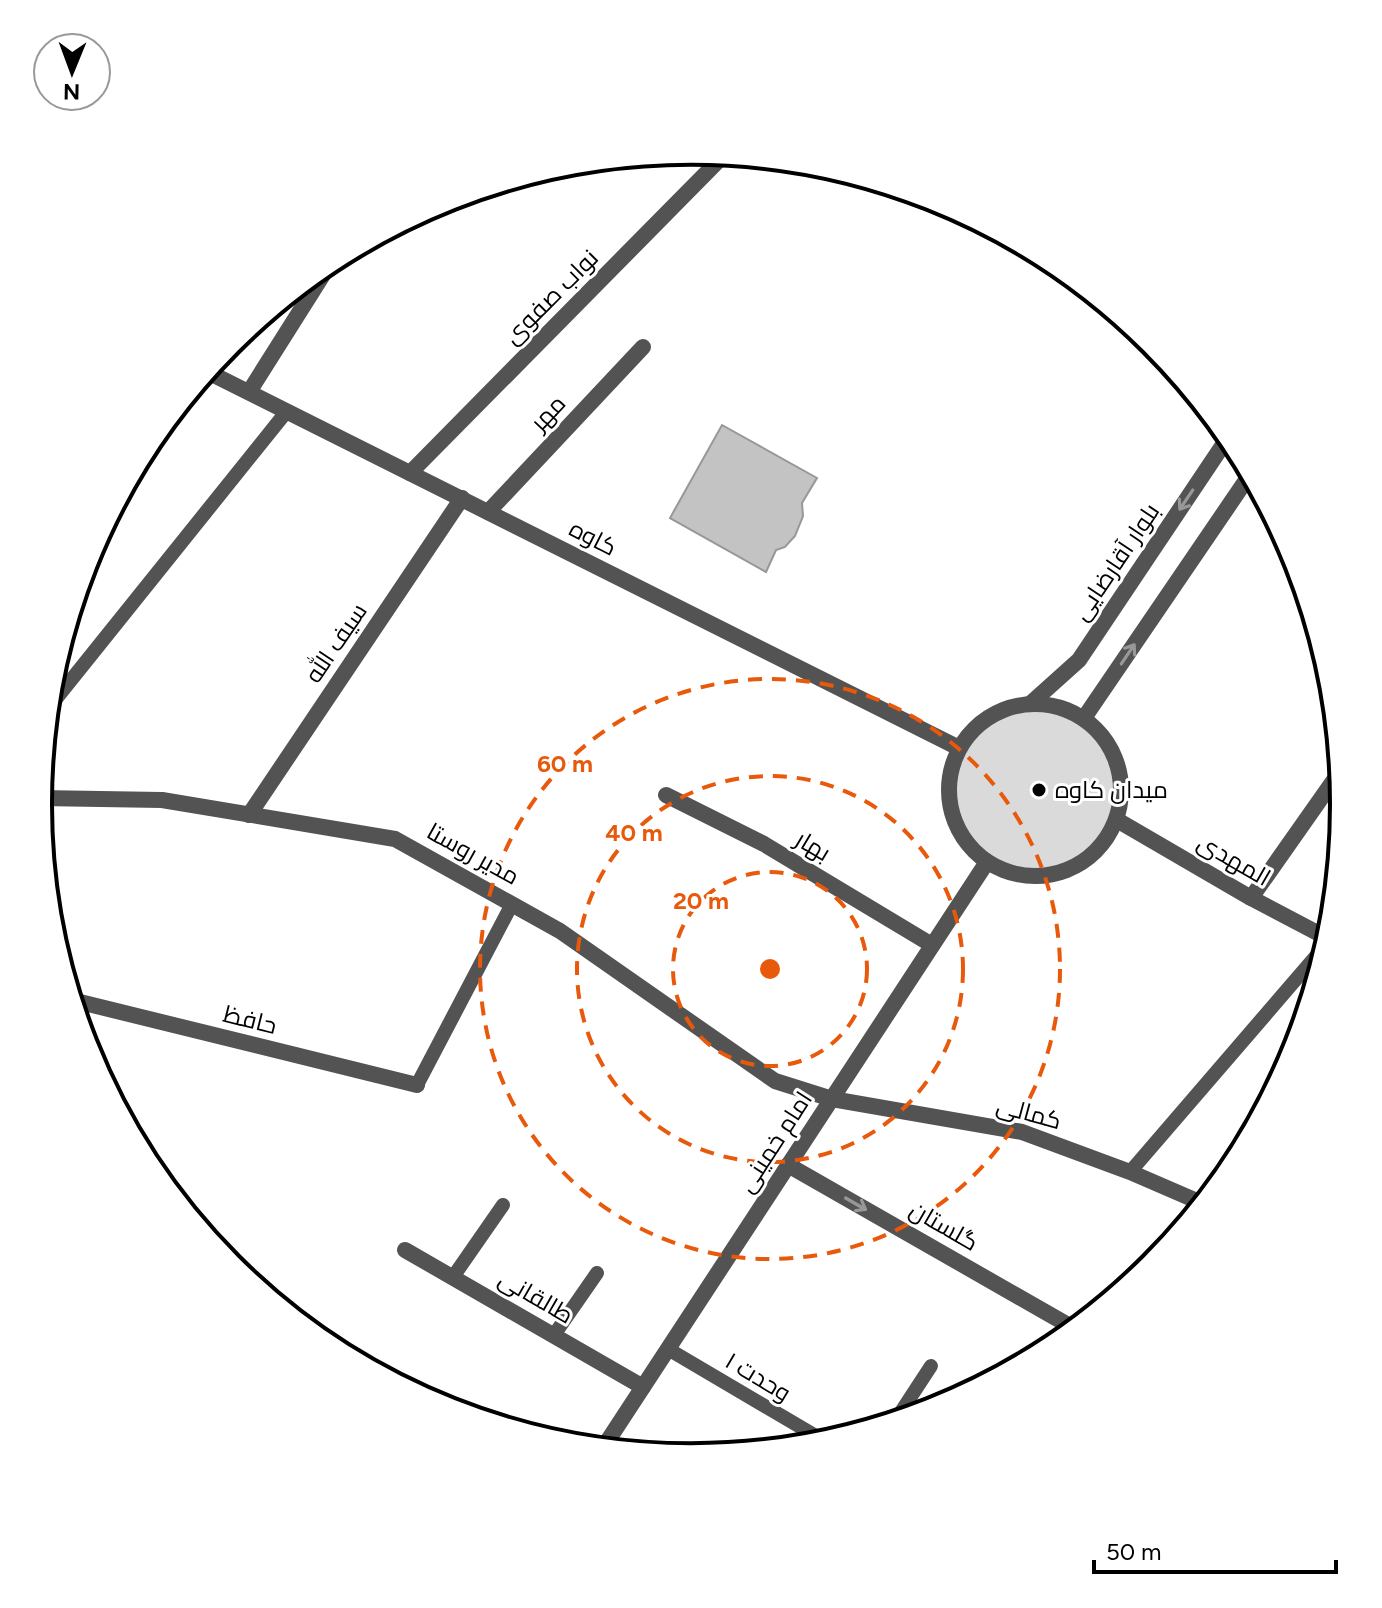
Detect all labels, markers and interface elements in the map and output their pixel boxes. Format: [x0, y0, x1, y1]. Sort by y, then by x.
north arrow [32, 32, 112, 112]
text: N [63, 78, 80, 105]
street label: نواب صفوی [497, 243, 604, 350]
street label: مهر [523, 389, 571, 438]
one-way arrow [1178, 489, 1194, 511]
street label: بلوار آقارضایی [1066, 498, 1165, 626]
street label: کاوه [565, 513, 622, 562]
street label: سیف الله [298, 597, 373, 688]
one-way arrow [1120, 643, 1136, 665]
text: 60 m [537, 749, 593, 778]
place label: میدان کاوه [1055, 775, 1168, 804]
marker: میدان کاوه [1030, 781, 1048, 799]
street label: مدیر روستا [422, 816, 525, 891]
text: 40 m [605, 818, 663, 847]
street label: بهار [789, 823, 836, 867]
street label: المهدی [1193, 827, 1276, 892]
text: 20 m [673, 886, 729, 915]
centre of rings [756, 955, 784, 983]
street label: حافظ [220, 999, 280, 1040]
street label: امام خمینی [731, 1086, 820, 1199]
street label: کمالی [993, 1090, 1065, 1135]
street label: گلستان [905, 1194, 984, 1257]
one-way arrow [844, 1196, 867, 1212]
street label: طالقانی [494, 1264, 579, 1330]
street label: وحدت ۱ [720, 1346, 796, 1407]
scale bar [1094, 1524, 1336, 1574]
text: 50 m [1106, 1537, 1162, 1566]

